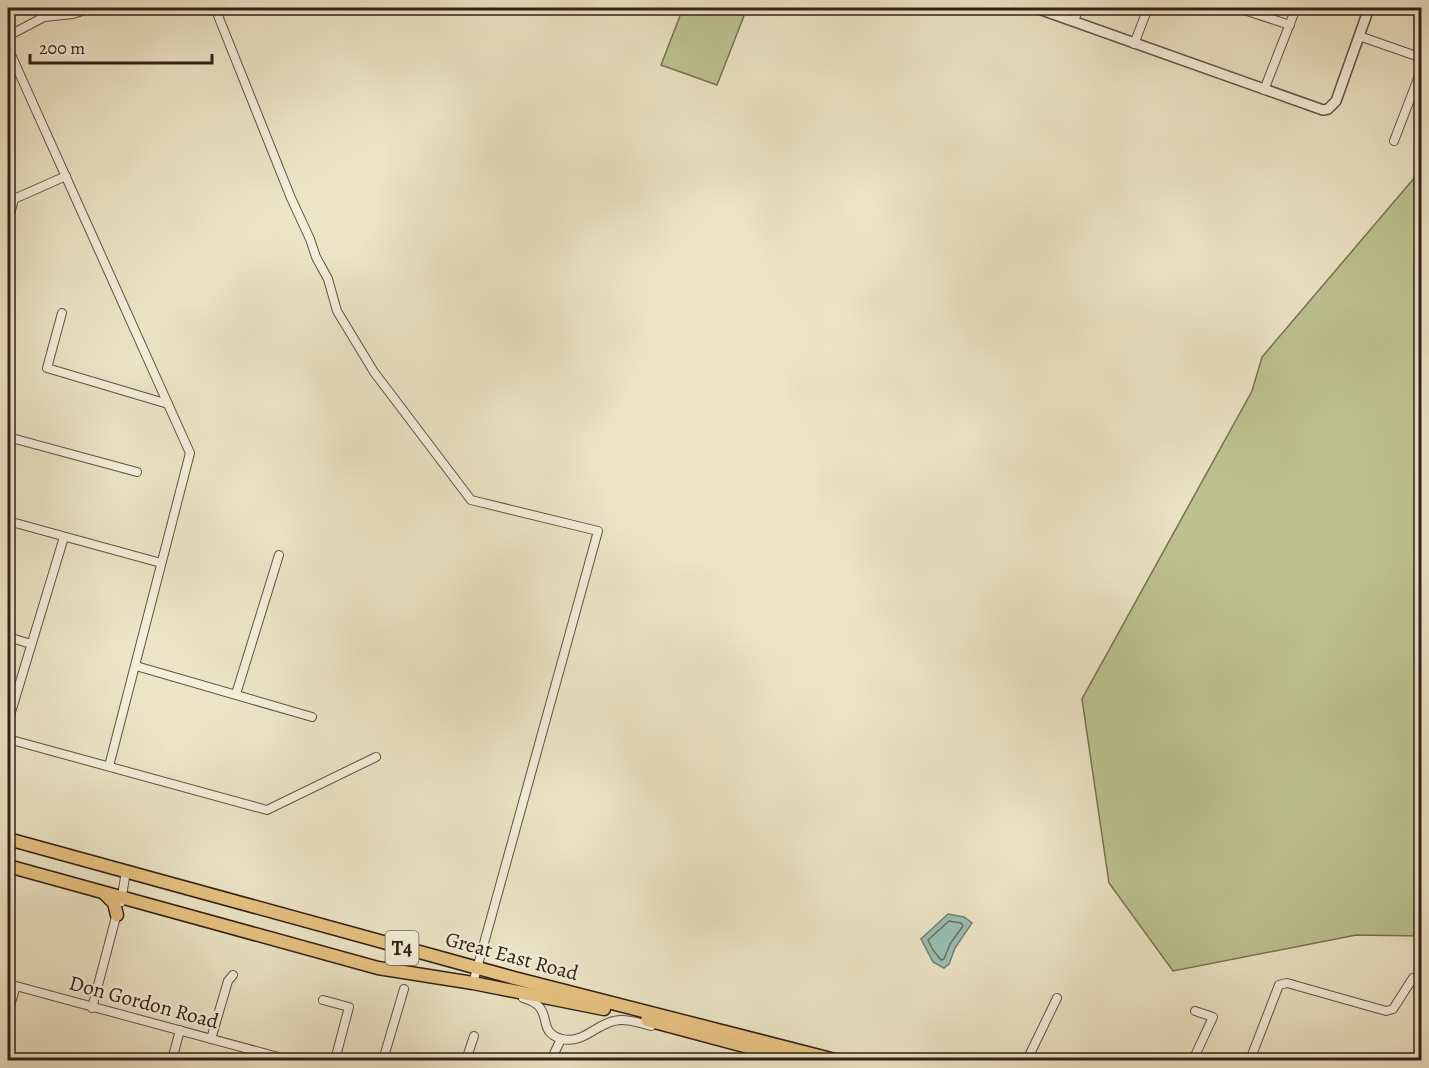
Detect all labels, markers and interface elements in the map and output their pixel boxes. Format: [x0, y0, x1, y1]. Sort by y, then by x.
scale bar [30, 27, 212, 65]
text: 200 m [39, 36, 85, 60]
street label: Great East Road [442, 925, 582, 987]
road number: T4 [386, 931, 418, 965]
street label: Don Gordon Road [66, 969, 223, 1036]

